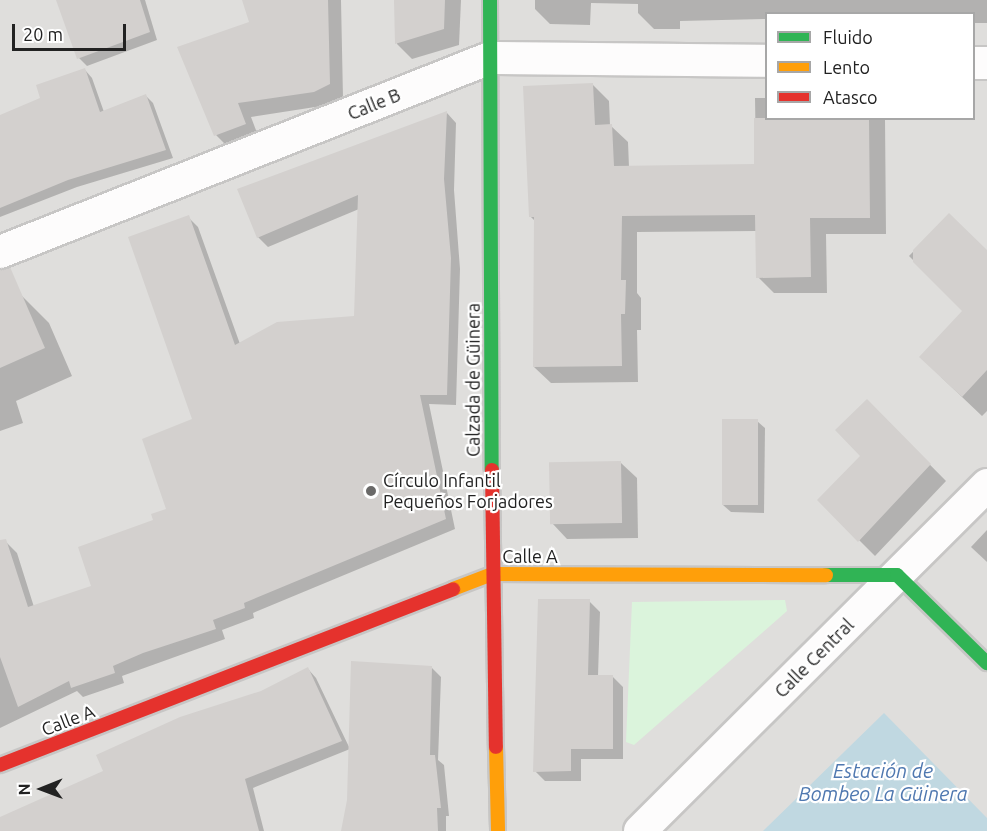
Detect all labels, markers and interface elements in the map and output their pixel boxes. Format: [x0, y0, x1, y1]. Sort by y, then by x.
scale bar [15, 12, 129, 50]
legend [765, 12, 975, 120]
text: 20 m [23, 24, 63, 44]
text: Fluido [823, 27, 873, 47]
text: Lento [823, 57, 870, 77]
street label: Calle B [344, 84, 404, 124]
text: Atasco [823, 87, 878, 107]
street label: Calzada de Güinera [462, 303, 484, 457]
place label: Círculo Infantil Pequeños Forjadores [383, 470, 553, 512]
marker: Círculo Infantil Pequeños Forjadores [364, 484, 378, 498]
street label: Calle A [502, 545, 558, 567]
street label: Calle Central [770, 614, 858, 702]
street label: Calle A [38, 700, 98, 740]
water label: Estación de Bombeo La Güinera [798, 758, 968, 805]
north arrow [12, 759, 72, 819]
text: N [15, 783, 33, 795]

